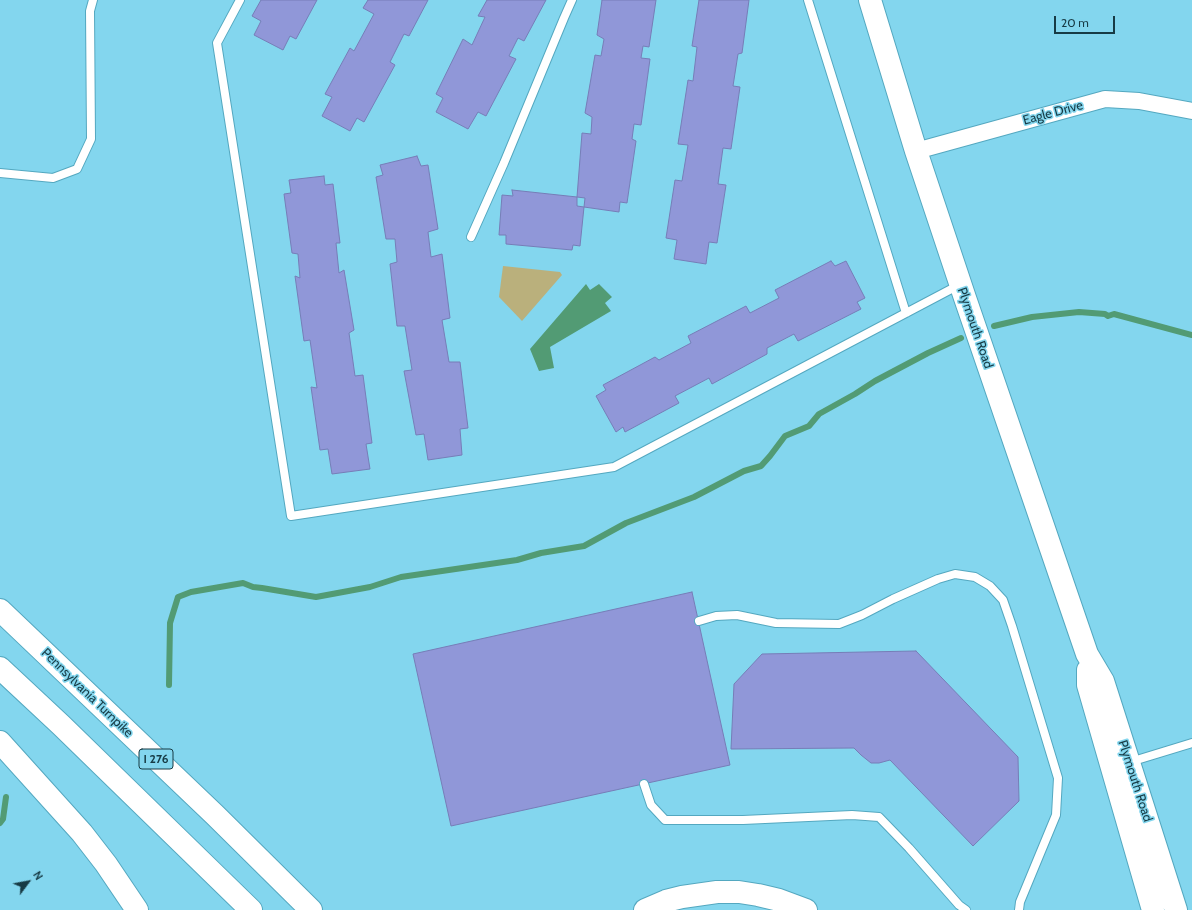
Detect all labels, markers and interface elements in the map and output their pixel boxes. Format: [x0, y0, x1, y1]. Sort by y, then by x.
scale bar [1056, 8, 1117, 34]
text: 20 m [1061, 15, 1089, 30]
street label: Eagle Drive [1021, 97, 1085, 129]
street label: Plymouth Road [954, 285, 996, 371]
street label: Pennsylvania Turnpike [38, 645, 136, 741]
street label: Plymouth Road [1114, 738, 1156, 824]
road number: I 276 [139, 749, 173, 769]
north arrow [8, 862, 48, 902]
text: N [30, 869, 46, 883]

